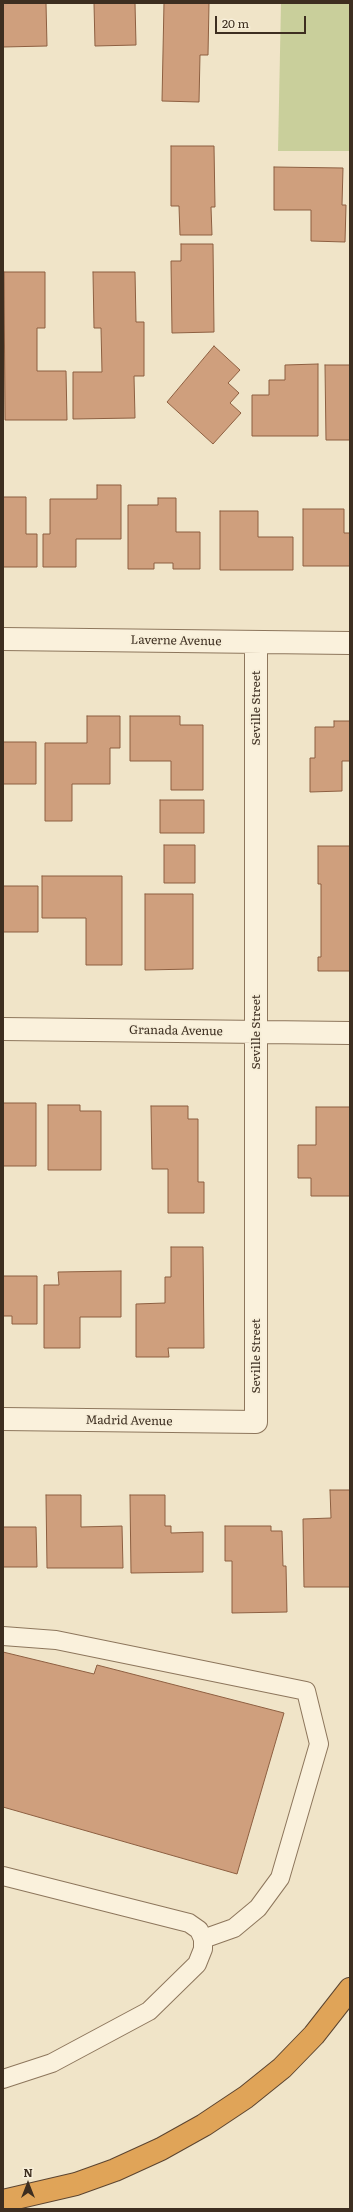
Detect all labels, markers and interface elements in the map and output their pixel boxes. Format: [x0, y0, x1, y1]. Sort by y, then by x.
scale bar [217, 8, 308, 34]
text: 20 m [222, 14, 249, 32]
street label: Laverne Avenue [130, 633, 222, 649]
street label: Seville Street [249, 670, 263, 746]
street label: Seville Street [249, 994, 263, 1070]
street label: Granada Avenue [129, 1023, 223, 1039]
street label: Seville Street [249, 1318, 263, 1394]
street label: Madrid Avenue [85, 1413, 173, 1429]
north arrow [8, 2164, 48, 2204]
text: N [23, 2164, 33, 2180]

